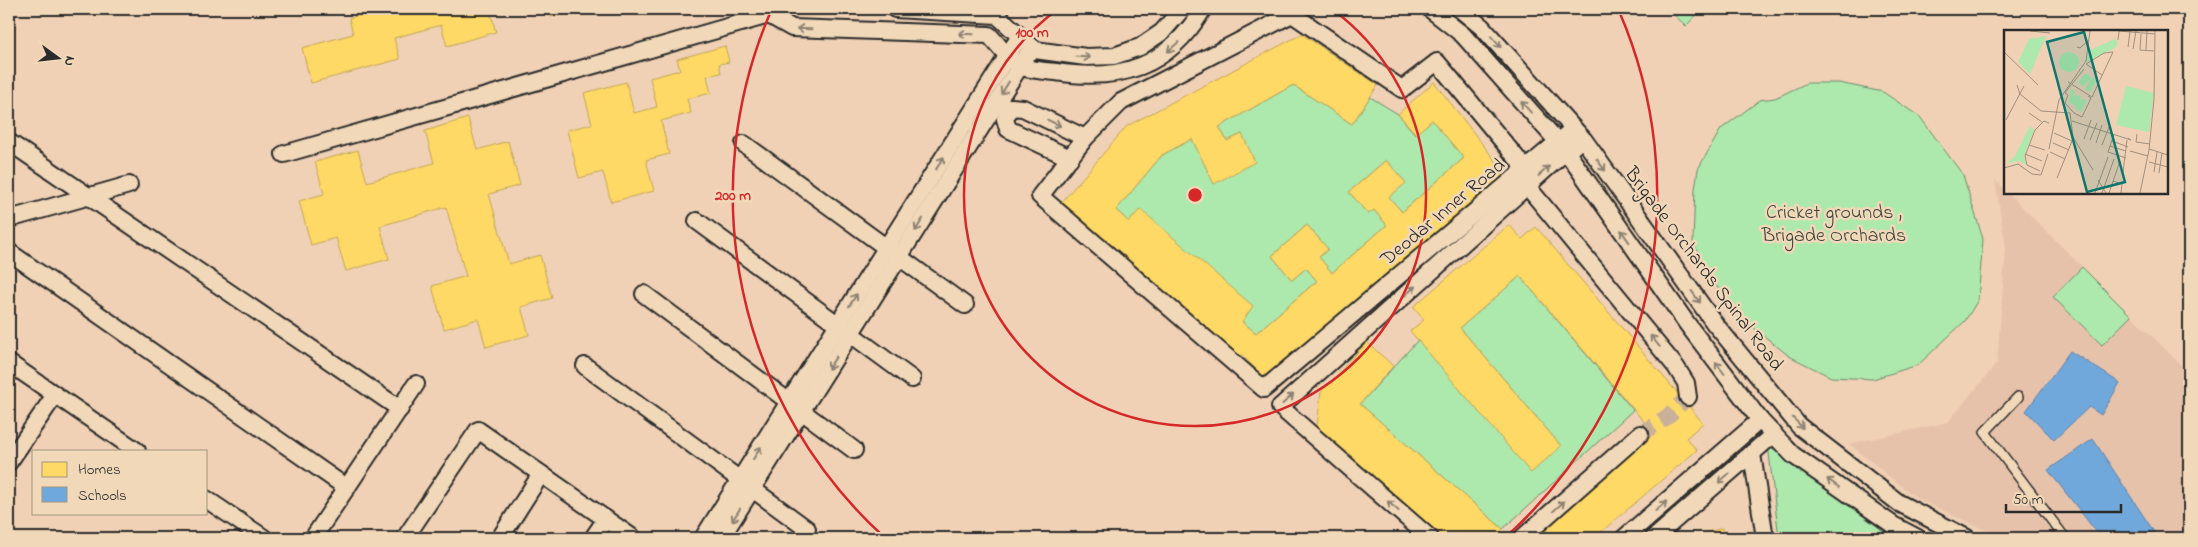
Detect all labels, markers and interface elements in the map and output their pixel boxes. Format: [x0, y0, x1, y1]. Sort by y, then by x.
text: 100 m [1015, 22, 1049, 44]
one-way arrow [796, 24, 812, 34]
one-way arrow [958, 29, 974, 39]
inset map [2004, 30, 2168, 194]
north arrow [32, 32, 82, 82]
one-way arrow [1490, 35, 1501, 48]
one-way arrow [1166, 41, 1179, 52]
one-way arrow [1075, 52, 1091, 61]
text: N [58, 54, 80, 68]
one-way arrow [1000, 81, 1011, 95]
one-way arrow [1520, 101, 1532, 114]
one-way arrow [1046, 119, 1061, 128]
street label: Deodar Inner Road [1374, 152, 1512, 275]
one-way arrow [935, 156, 945, 170]
one-way arrow [1596, 158, 1606, 172]
street label: Brigade Orchards Spinal Road [1615, 160, 1790, 378]
one-way arrow [1537, 165, 1550, 177]
text: 200 m [714, 185, 751, 207]
centre of rings [1186, 186, 1204, 204]
park label: Cricket grounds , Brigade Orchards [1761, 199, 1906, 252]
one-way arrow [913, 218, 923, 232]
one-way arrow [1620, 229, 1630, 243]
one-way arrow [1403, 285, 1416, 297]
one-way arrow [1691, 290, 1701, 304]
one-way arrow [848, 294, 858, 308]
one-way arrow [1649, 335, 1660, 348]
one-way arrow [827, 355, 837, 369]
one-way arrow [1715, 361, 1725, 375]
one-way arrow [1282, 393, 1295, 405]
one-way arrow [1792, 417, 1804, 430]
one-way arrow [752, 446, 762, 460]
legend [32, 450, 208, 514]
text: Homes [78, 459, 121, 481]
one-way arrow [1717, 472, 1730, 483]
one-way arrow [1826, 478, 1840, 488]
scale bar [2006, 482, 2120, 514]
text: Schools [78, 485, 127, 507]
text: 50 m [2013, 489, 2044, 511]
one-way arrow [1387, 500, 1400, 512]
one-way arrow [1552, 500, 1565, 512]
one-way arrow [1654, 501, 1667, 512]
one-way arrow [731, 508, 741, 522]

